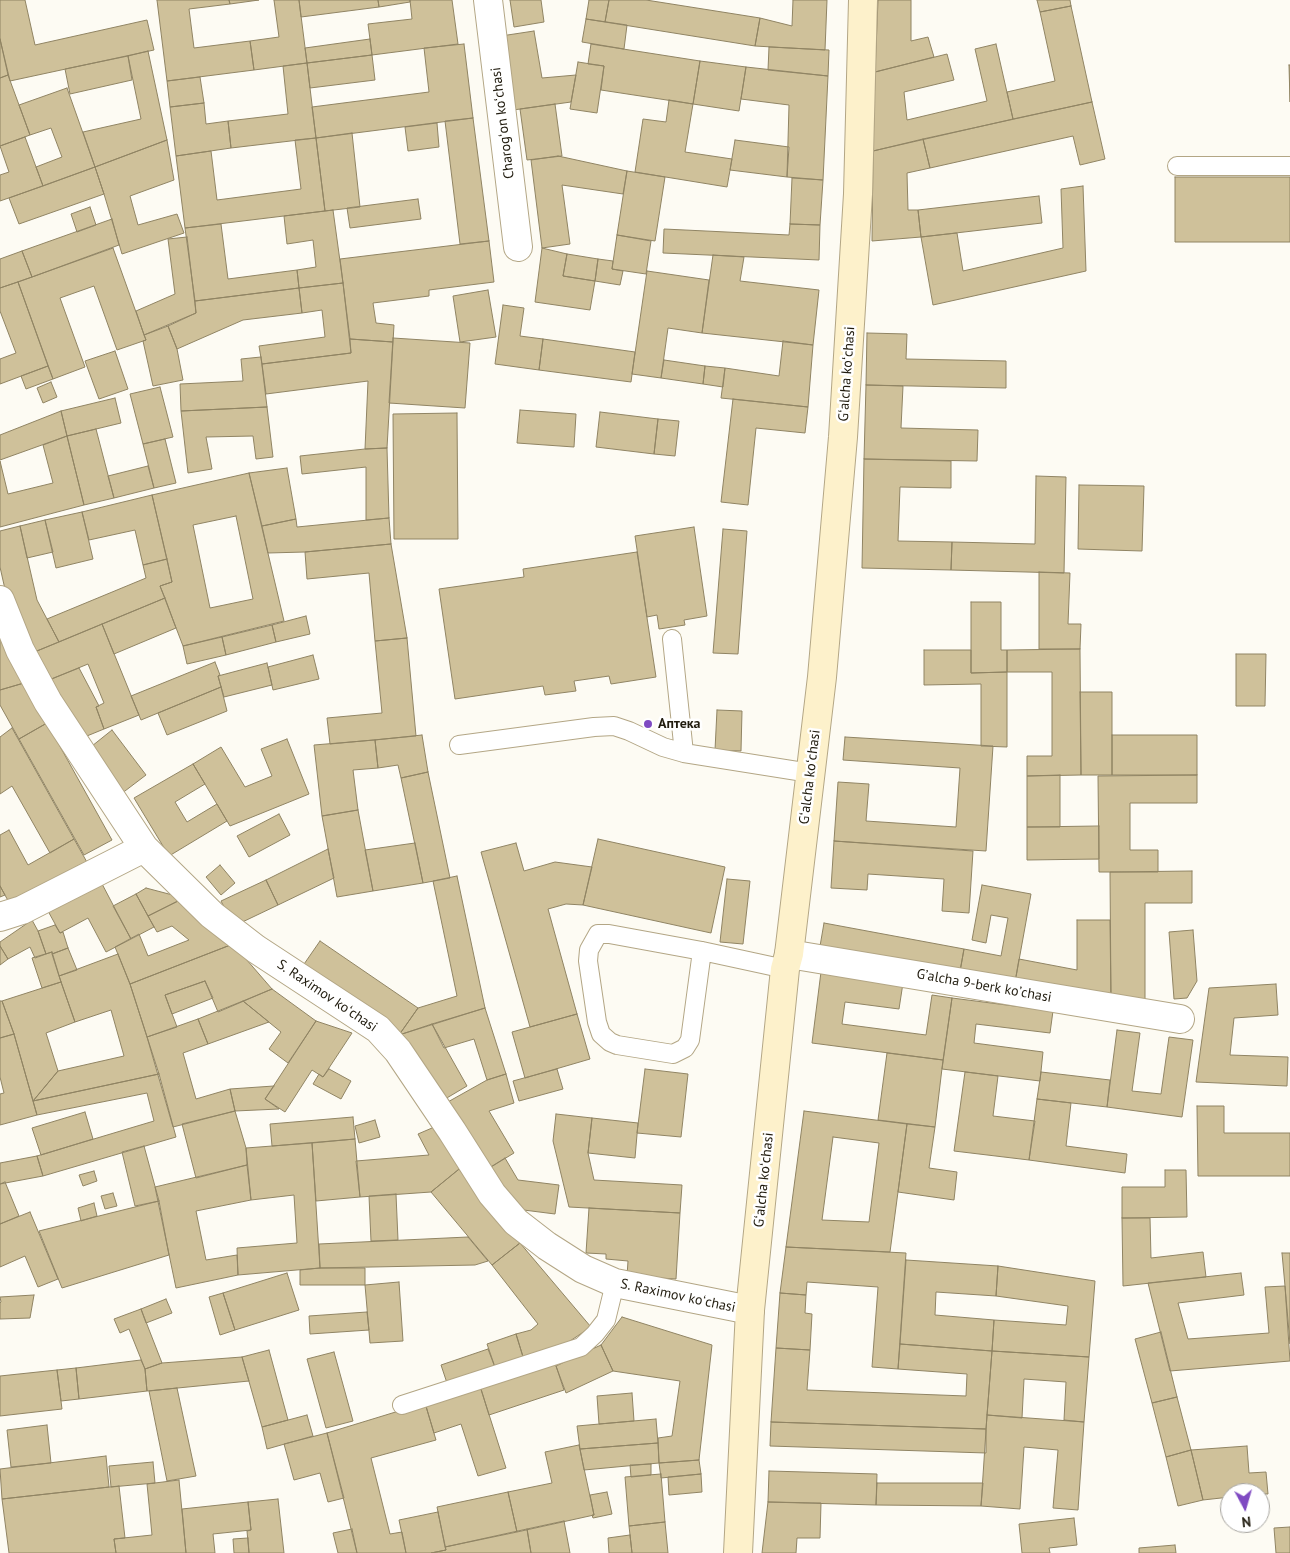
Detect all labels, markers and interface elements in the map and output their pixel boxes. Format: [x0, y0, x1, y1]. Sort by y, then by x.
street label: Charogʻon koʻchasi [488, 66, 518, 180]
street label: Gʻalcha koʻchasi [835, 326, 859, 422]
place label: Аптека [658, 716, 701, 732]
marker: Аптека [642, 718, 654, 730]
street label: Gʻalcha koʻchasi [796, 729, 824, 825]
street label: S. Raximov koʻchasi [274, 956, 380, 1036]
street label: Gʼalcha 9-berk koʼchasi [915, 966, 1053, 1006]
street label: Gʻalcha koʻchasi [751, 1132, 777, 1228]
street label: S. Raximov koʻchasi [619, 1276, 737, 1316]
north arrow [1220, 1483, 1270, 1533]
text: N [1241, 1512, 1252, 1531]

